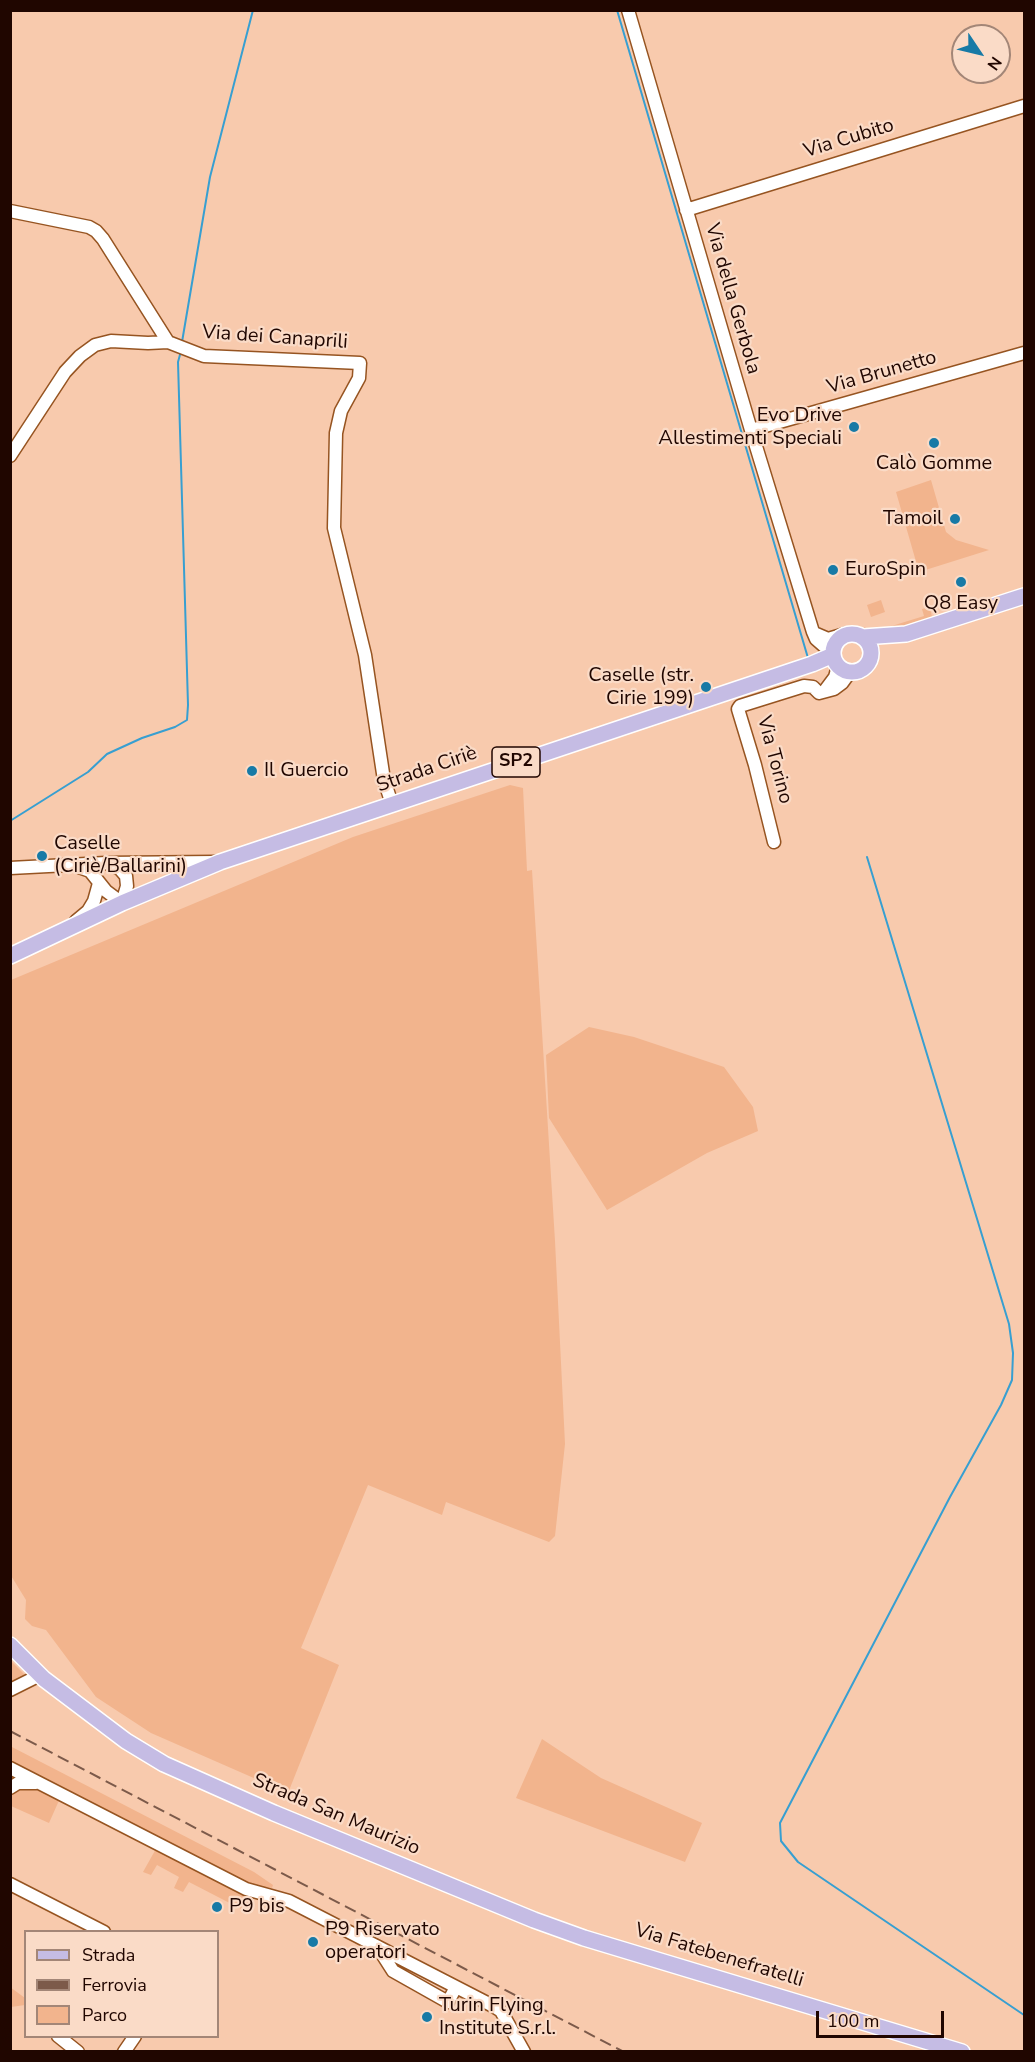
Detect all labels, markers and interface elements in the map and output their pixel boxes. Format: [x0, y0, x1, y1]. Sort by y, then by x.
north arrow [951, 24, 1011, 84]
text: N [982, 52, 1007, 74]
street label: Via Cubito [801, 114, 897, 164]
street label: Via della Gerbola [699, 221, 765, 377]
street label: Via dei Canaprili [201, 321, 349, 355]
street label: Via Brunetto [824, 346, 940, 400]
place label: Evo Drive Allestimenti Speciali [658, 404, 842, 451]
marker: Evo Drive Allestimenti Speciali [847, 420, 861, 434]
marker: Calò Gomme [927, 436, 941, 450]
place label: Calò Gomme [876, 452, 992, 476]
place label: Tamoil [883, 507, 943, 531]
marker: Tamoil [948, 512, 962, 526]
place label: EuroSpin [845, 558, 926, 582]
marker: EuroSpin [826, 563, 840, 577]
marker: Q8 Easy [954, 575, 968, 589]
place label: Q8 Easy [924, 592, 998, 616]
place label: Caselle (str. Cirie 199) [588, 664, 694, 711]
marker: Caselle (str. Cirie 199) [699, 680, 713, 694]
street label: Via Torino [751, 713, 797, 807]
street label: Strada Ciriè [374, 742, 480, 798]
road number: SP2 [492, 747, 540, 777]
place label: Il Guercio [264, 759, 349, 783]
marker: Il Guercio [245, 764, 259, 778]
place label: Caselle (Ciriè/Ballarini) [54, 832, 187, 879]
marker: Caselle (Ciriè/Ballarini) [35, 849, 49, 863]
street label: Strada San Maurizio [249, 1769, 423, 1861]
place label: P9 bis [229, 1895, 285, 1919]
marker: P9 bis [210, 1900, 224, 1914]
place label: P9 Riservato operatori [325, 1918, 440, 1965]
street label: Via Fatebenefratelli [632, 1919, 806, 1993]
legend [24, 1930, 219, 2038]
marker: P9 Riservato operatori [306, 1935, 320, 1949]
text: Strada [82, 1943, 135, 1967]
text: Ferrovia [82, 1973, 147, 1997]
place label: Turin Flying Institute S.r.l. [439, 1994, 556, 2041]
scale bar [819, 1999, 946, 2037]
text: Parco [82, 2003, 127, 2027]
text: 100 m [827, 2009, 879, 2033]
marker: Turin Flying Institute S.r.l. [420, 2010, 434, 2024]

